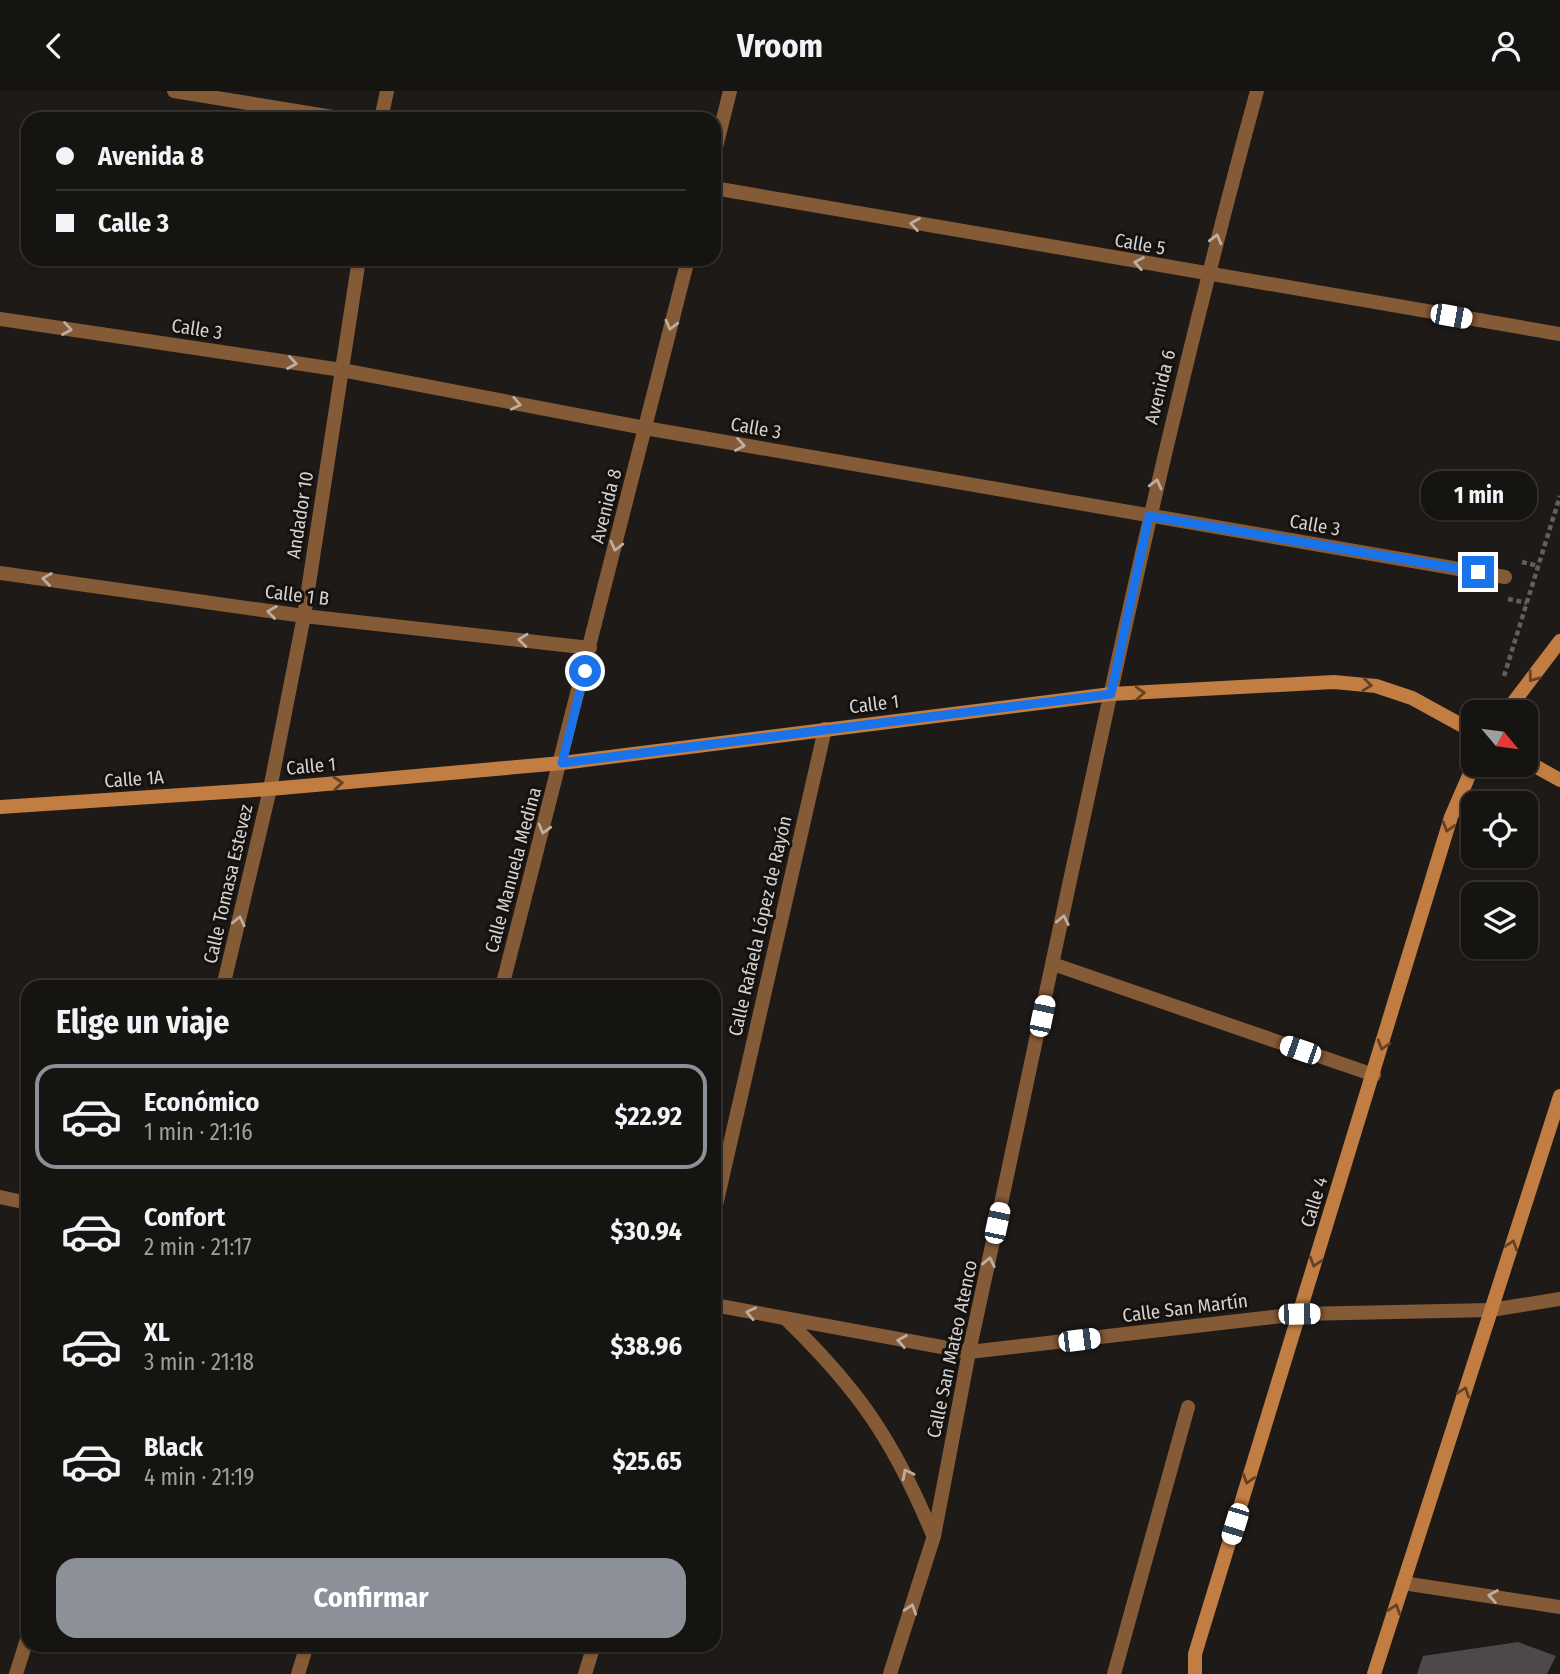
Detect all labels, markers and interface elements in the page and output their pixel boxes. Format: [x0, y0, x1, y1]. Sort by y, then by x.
icon: back [35, 27, 73, 65]
text: Vroom [737, 27, 823, 65]
icon: person [1487, 27, 1525, 65]
text: Avenida 8 [98, 141, 204, 172]
text: Calle 3 [98, 208, 169, 239]
one-way arrow [909, 217, 921, 232]
street label: Calle 5 [1113, 228, 1167, 260]
one-way arrow [1208, 234, 1222, 246]
one-way arrow [1133, 256, 1145, 271]
car [1429, 302, 1474, 330]
street label: Calle 3 [170, 314, 224, 344]
one-way arrow [665, 319, 679, 331]
one-way arrow [62, 321, 73, 336]
street label: Avenida 6 [1140, 347, 1180, 427]
one-way arrow [287, 355, 298, 370]
one-way arrow [510, 395, 522, 410]
street label: Calle 3 [729, 412, 783, 444]
one-way arrow [734, 437, 746, 452]
street label: Avenida 8 [586, 466, 626, 546]
street label: Andador 10 [282, 470, 318, 560]
callout: 1 min [1420, 470, 1536, 519]
one-way arrow [1148, 478, 1162, 490]
text: 1 min [1454, 481, 1504, 509]
street label: Calle 3 [1288, 509, 1342, 541]
one-way arrow [610, 540, 624, 552]
route end [1462, 556, 1494, 588]
one-way arrow [41, 572, 53, 587]
street label: Calle 1 B [264, 580, 330, 610]
one-way arrow [266, 604, 278, 619]
one-way arrow [517, 633, 528, 648]
route start [569, 655, 601, 687]
one-way arrow [1529, 669, 1542, 682]
one-way arrow [1361, 678, 1373, 693]
one-way arrow [1135, 686, 1146, 701]
street label: Calle 1 [848, 690, 900, 718]
north arrow [1461, 700, 1538, 777]
map controls [1461, 700, 1538, 959]
street label: Calle 1 [285, 752, 337, 780]
street label: Calle 1A [103, 765, 165, 793]
one-way arrow [333, 776, 344, 791]
street label: Calle Manuela Medina [480, 785, 546, 955]
button: locate [1461, 791, 1538, 868]
street label: Calle Tomasa Estevez [198, 802, 258, 966]
street label: Calle Rafaela López de Rayón [723, 813, 797, 1039]
one-way arrow [1442, 820, 1456, 833]
one-way arrow [538, 823, 552, 835]
button: layers [1461, 882, 1538, 959]
one-way arrow [1054, 914, 1069, 926]
one-way arrow [231, 915, 245, 927]
car [1028, 993, 1057, 1039]
text: Elige un viaje [56, 1003, 229, 1041]
car [1277, 1033, 1324, 1067]
one-way arrow [1376, 1039, 1391, 1051]
icon: car [60, 1085, 123, 1148]
text: Económico [144, 1087, 259, 1118]
text: $22.92 [615, 1101, 682, 1132]
text: 1 min · 21:16 [144, 1118, 253, 1146]
street label: Calle 4 [1295, 1174, 1333, 1230]
icon: car [60, 1200, 123, 1263]
car [983, 1200, 1012, 1246]
text: Confort [144, 1202, 225, 1233]
text: $30.94 [611, 1216, 682, 1247]
text: 2 min · 21:17 [144, 1233, 252, 1261]
one-way arrow [1504, 1239, 1518, 1251]
one-way arrow [1309, 1255, 1323, 1268]
one-way arrow [980, 1256, 995, 1268]
street label: Calle San Mateo Atenco [922, 1258, 982, 1440]
street label: Calle San Martín [1121, 1289, 1249, 1327]
car [1278, 1303, 1321, 1325]
one-way arrow [745, 1306, 757, 1321]
icon: car [60, 1315, 123, 1378]
text: XL [144, 1317, 170, 1348]
car [1057, 1327, 1102, 1353]
text: $38.96 [611, 1331, 682, 1362]
one-way arrow [896, 1334, 908, 1349]
text: 3 min · 21:18 [144, 1348, 254, 1376]
one-way arrow [1456, 1387, 1470, 1399]
icon: car [60, 1430, 123, 1493]
text: Black [144, 1432, 203, 1463]
text: $25.65 [613, 1446, 682, 1477]
text: 4 min · 21:19 [144, 1463, 255, 1491]
one-way arrow [901, 1469, 915, 1481]
one-way arrow [1242, 1473, 1257, 1485]
car [1219, 1501, 1252, 1547]
button: Confirmar [56, 1558, 686, 1638]
one-way arrow [1487, 1589, 1498, 1604]
one-way arrow [903, 1603, 917, 1616]
one-way arrow [1386, 1603, 1401, 1615]

